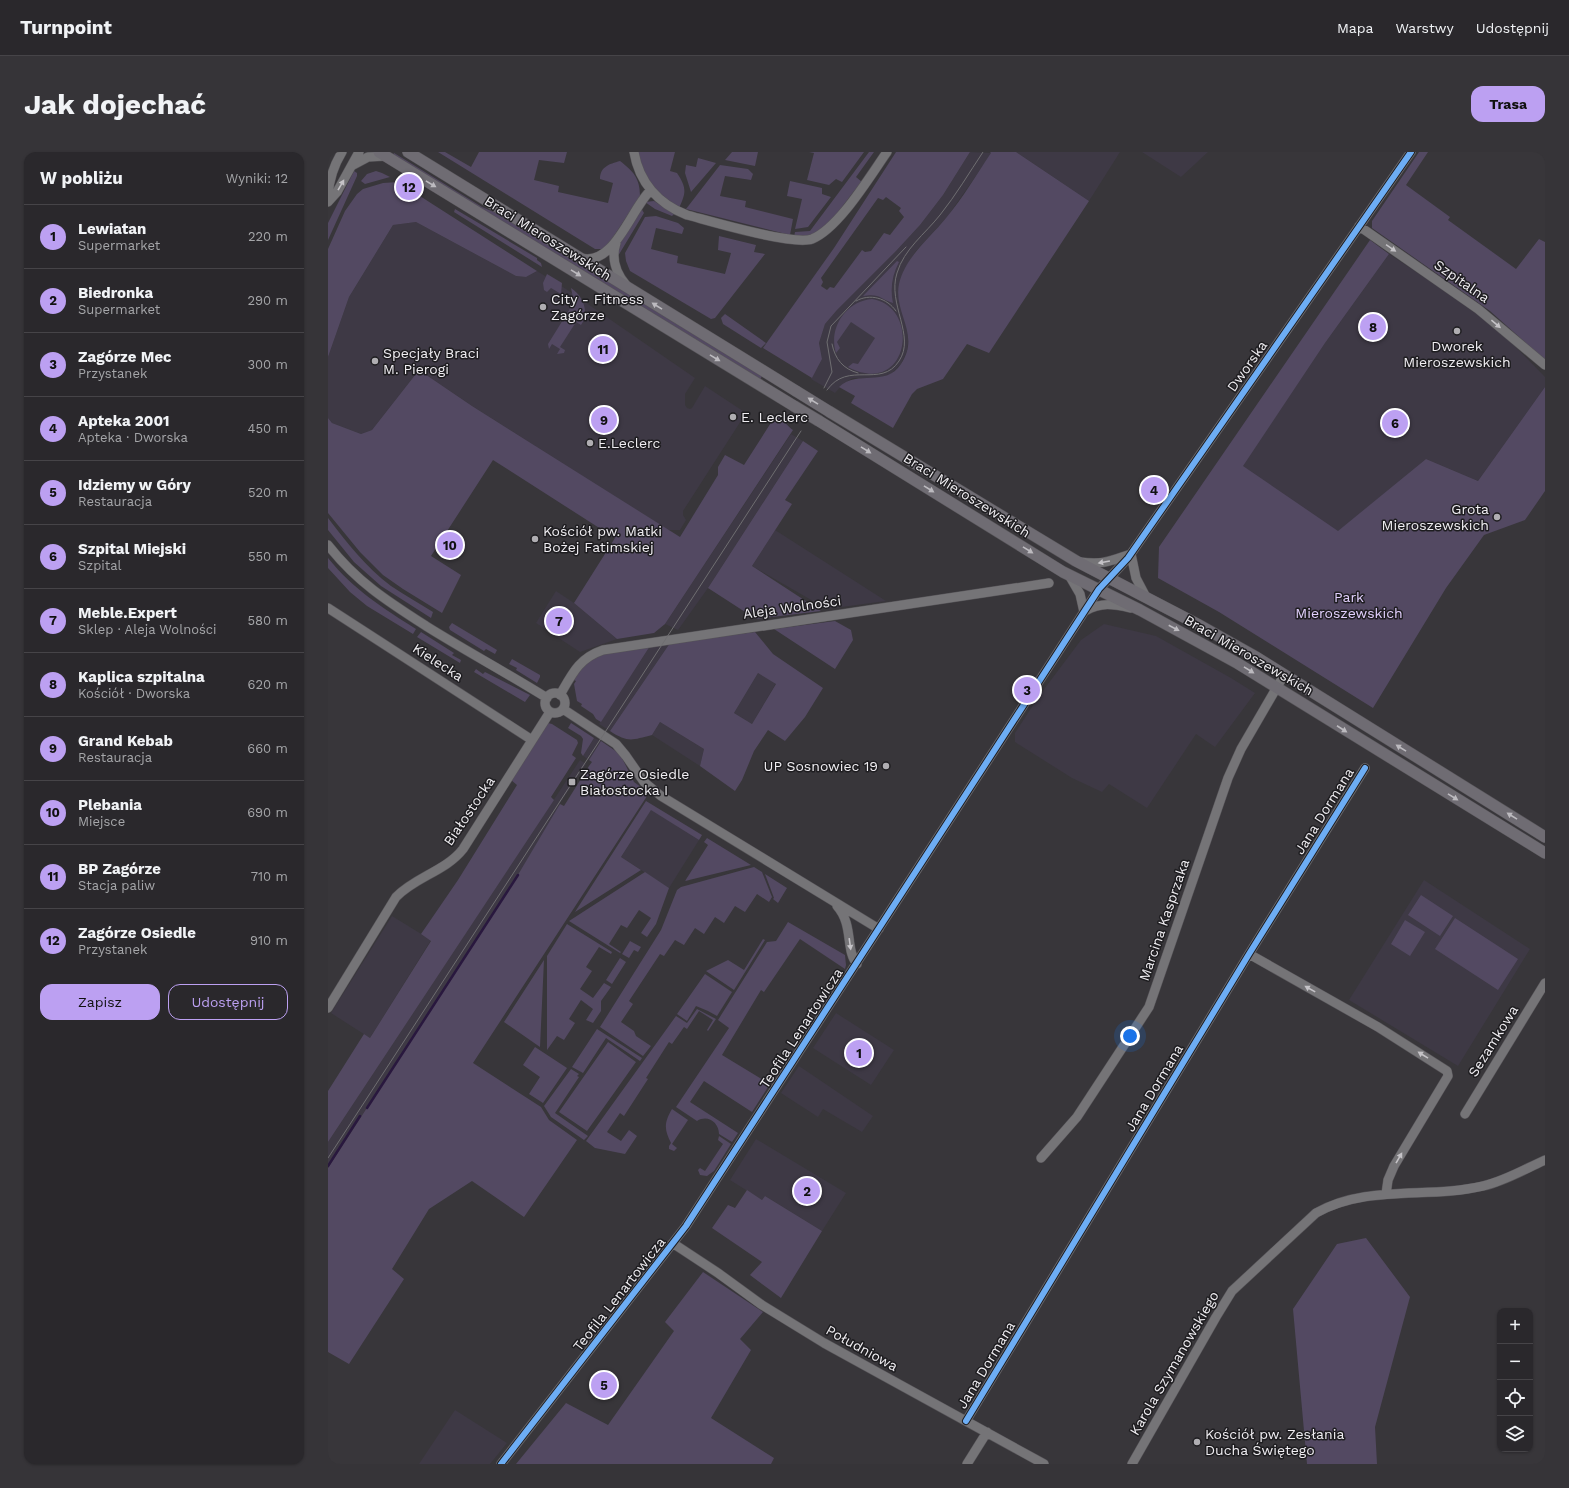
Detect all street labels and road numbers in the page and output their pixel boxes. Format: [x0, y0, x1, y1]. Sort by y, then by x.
street label: Braci Mieroszewskich [482, 192, 614, 284]
street label: Szpitalna [1431, 256, 1493, 306]
street label: Dworska [1224, 337, 1270, 394]
street label: Braci Mieroszewskich [901, 449, 1033, 541]
street label: Aleja Wolności [742, 592, 842, 622]
street label: Braci Mieroszewskich [1182, 611, 1316, 699]
street label: Kielecka [410, 640, 466, 684]
street label: Jana Dormana [1291, 765, 1357, 857]
street label: Białostocka [440, 773, 498, 848]
street label: Marcina Kasprzaka [1136, 857, 1192, 983]
street label: Teofila Lenartowicza [756, 965, 846, 1091]
street label: Sezamkowa [1465, 1002, 1521, 1080]
street label: Jana Dormana [1122, 1042, 1186, 1134]
street label: Teofila Lenartowicza [570, 1234, 668, 1354]
street label: Karola Szymanowskiego [1126, 1288, 1222, 1438]
street label: Jana Dormana [954, 1319, 1018, 1411]
street label: Południowa [823, 1322, 901, 1374]

